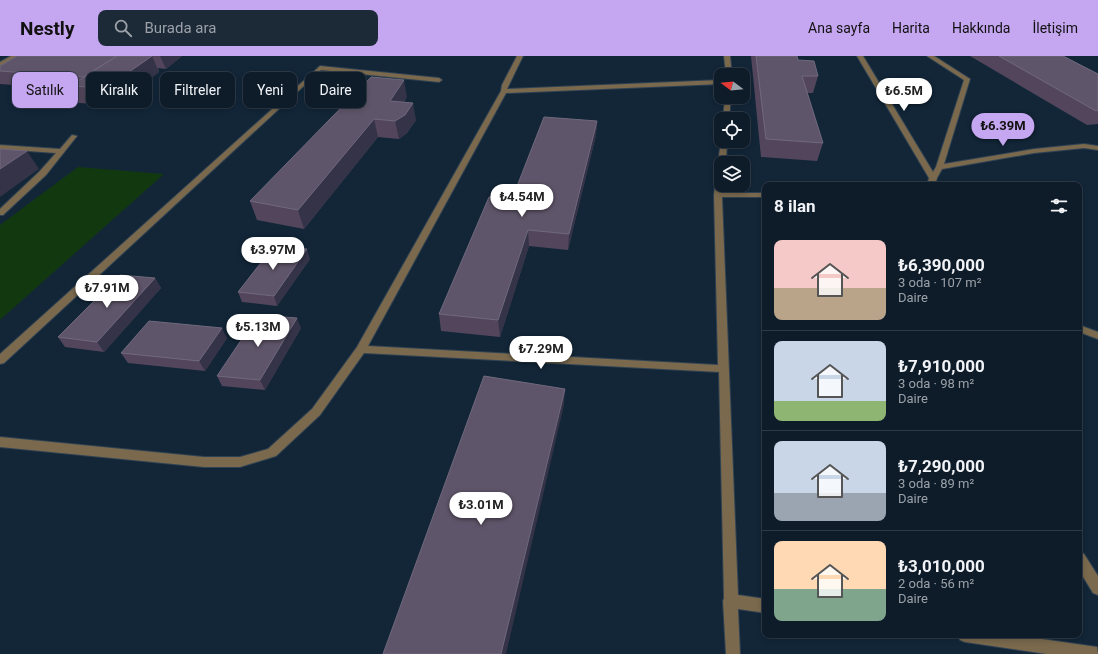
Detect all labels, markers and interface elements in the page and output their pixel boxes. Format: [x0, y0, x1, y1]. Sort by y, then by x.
search box [98, 10, 378, 46]
text: Nestly [20, 17, 74, 40]
icon: search [112, 17, 134, 39]
text: Burada ara [144, 19, 216, 37]
text: Ana sayfa [808, 20, 870, 36]
text: Harita [892, 20, 930, 36]
text: Hakkında [952, 20, 1010, 36]
text: İletişim [1032, 20, 1078, 36]
north arrow [714, 68, 750, 104]
map controls [714, 68, 750, 192]
chip: Satılık [12, 72, 78, 108]
chip: Kiralık [86, 72, 152, 108]
chip: Filtreler [160, 72, 235, 108]
chip: Yeni [243, 72, 297, 108]
chip: Daire [305, 72, 366, 108]
pin: ₺6.5M [876, 78, 932, 112]
text: ₺6.5M [885, 83, 923, 98]
button: locate [714, 112, 750, 148]
pin: ₺6.39M [970, 113, 1036, 147]
text: ₺6.39M [980, 118, 1026, 133]
button: layers [714, 156, 750, 192]
pin: ₺4.54M [489, 184, 555, 218]
text: ₺4.54M [499, 189, 545, 204]
icon: filters [1048, 195, 1070, 217]
text: 8 ilan [774, 196, 816, 216]
pin: ₺3.97M [240, 237, 306, 271]
text: ₺3.97M [250, 242, 296, 257]
text: ₺6,390,000 [898, 255, 985, 275]
icon: home [806, 256, 854, 304]
pin: ₺7.91M [74, 275, 140, 309]
text: 3 oda · 107 m² [898, 275, 982, 290]
text: ₺7.91M [84, 280, 130, 295]
text: Daire [898, 290, 928, 305]
pin: ₺5.13M [225, 314, 291, 348]
text: ₺5.13M [235, 319, 281, 334]
pin: ₺7.29M [508, 336, 574, 370]
text: ₺7.29M [518, 341, 564, 356]
text: ₺7,910,000 [898, 356, 985, 376]
icon: home [806, 357, 854, 405]
text: 3 oda · 98 m² [898, 376, 974, 391]
text: Daire [898, 391, 928, 406]
text: ₺7,290,000 [898, 456, 985, 476]
icon: home [806, 457, 854, 505]
text: 3 oda · 89 m² [898, 476, 974, 491]
text: Daire [898, 491, 928, 506]
pin: ₺3.01M [448, 492, 514, 526]
text: ₺3.01M [458, 497, 504, 512]
text: ₺3,010,000 [898, 556, 985, 576]
icon: home [806, 557, 854, 605]
text: 2 oda · 56 m² [898, 576, 974, 591]
text: Daire [898, 591, 928, 606]

